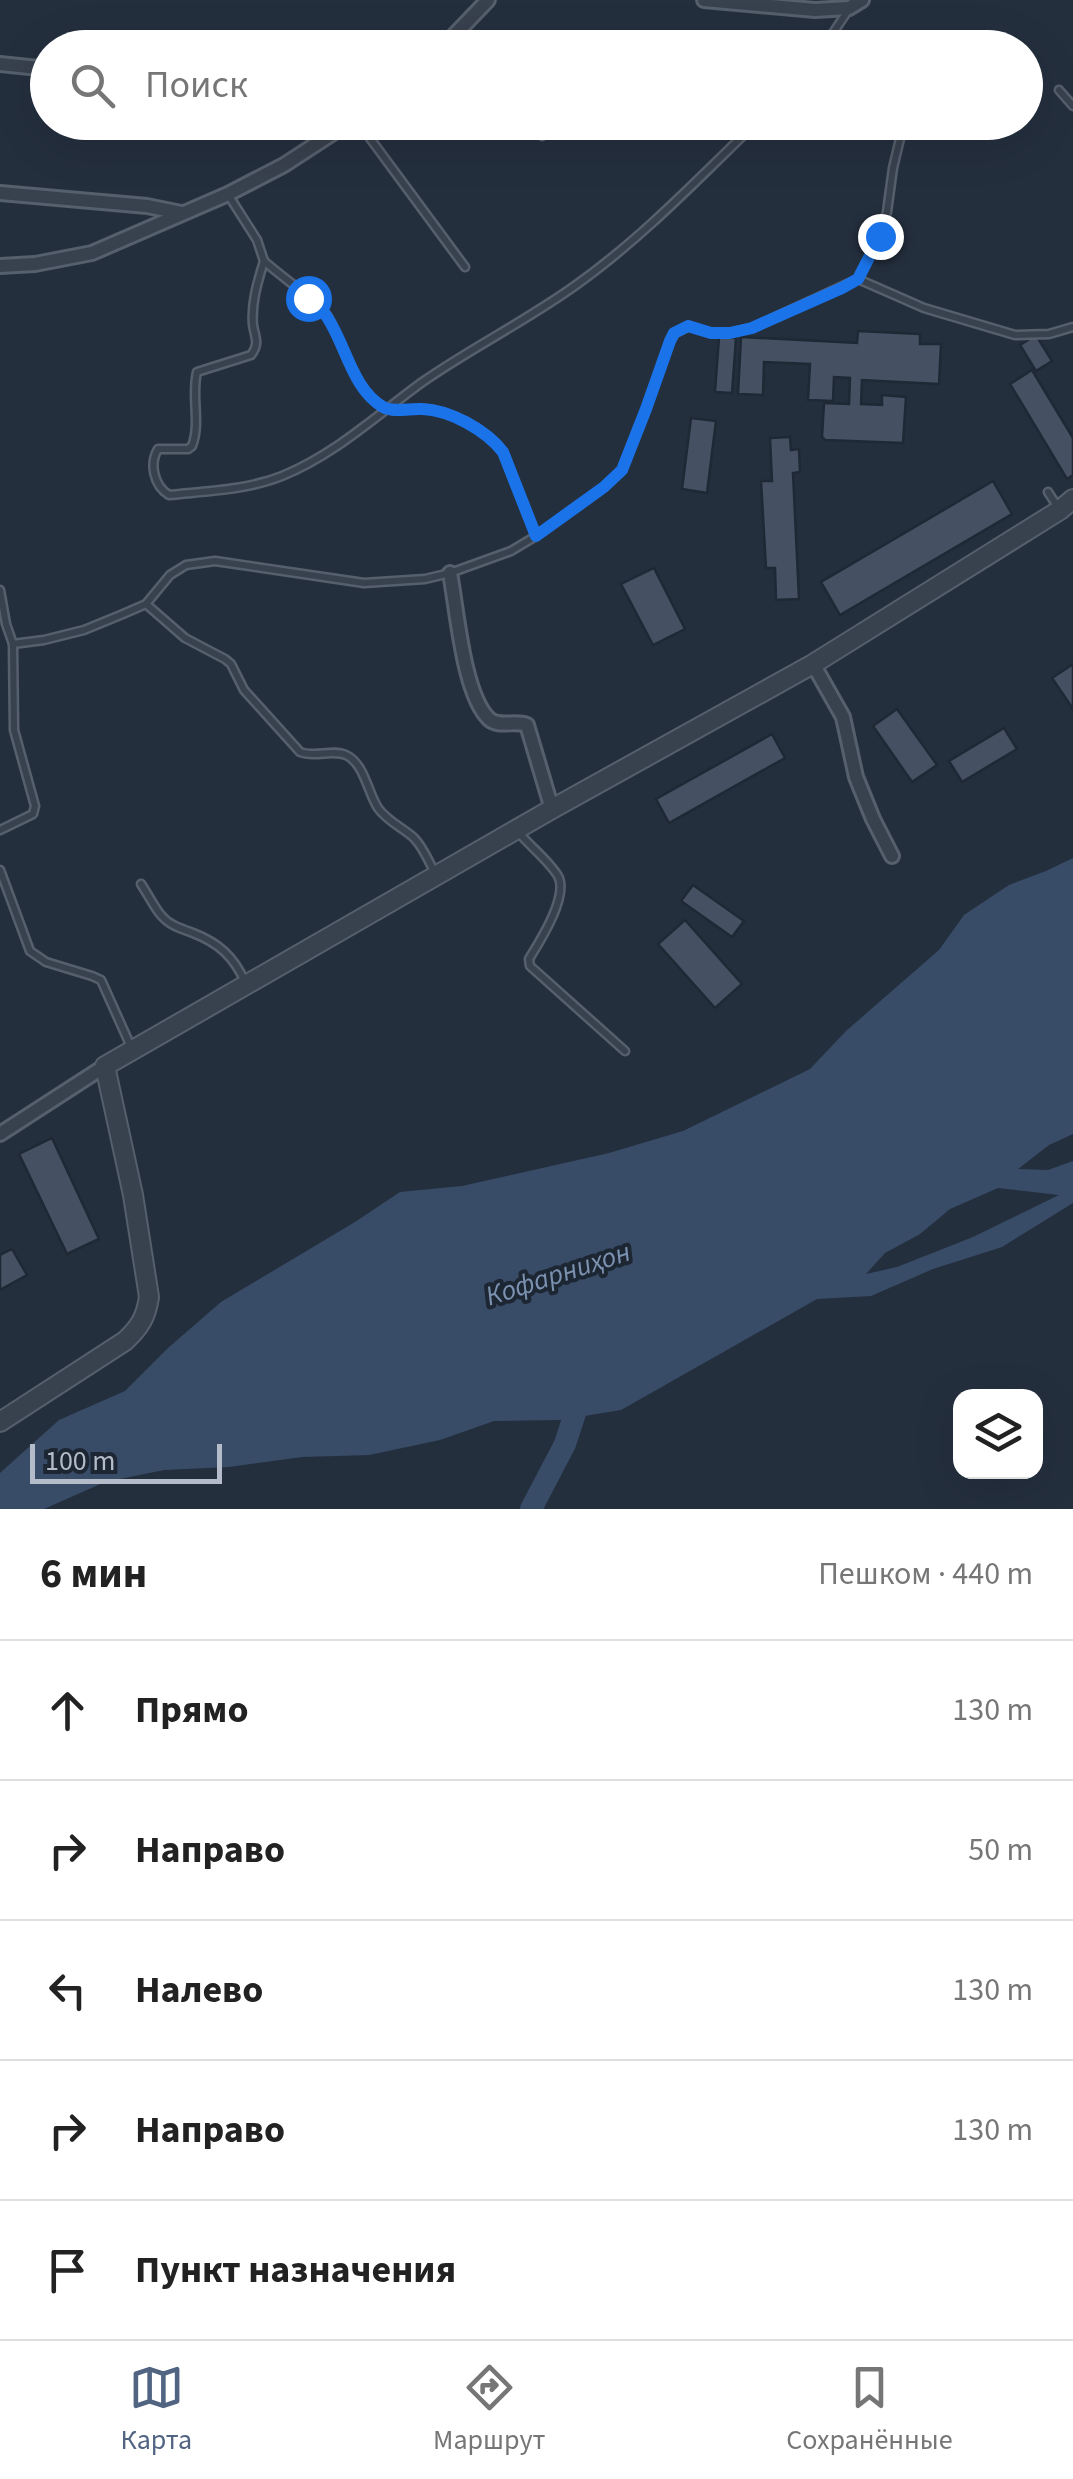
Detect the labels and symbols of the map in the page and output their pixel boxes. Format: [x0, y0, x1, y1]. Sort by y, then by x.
route end [858, 214, 904, 260]
route start [286, 276, 332, 322]
water label: Кофарниҳон [480, 1232, 636, 1316]
scale bar [30, 1439, 222, 1484]

